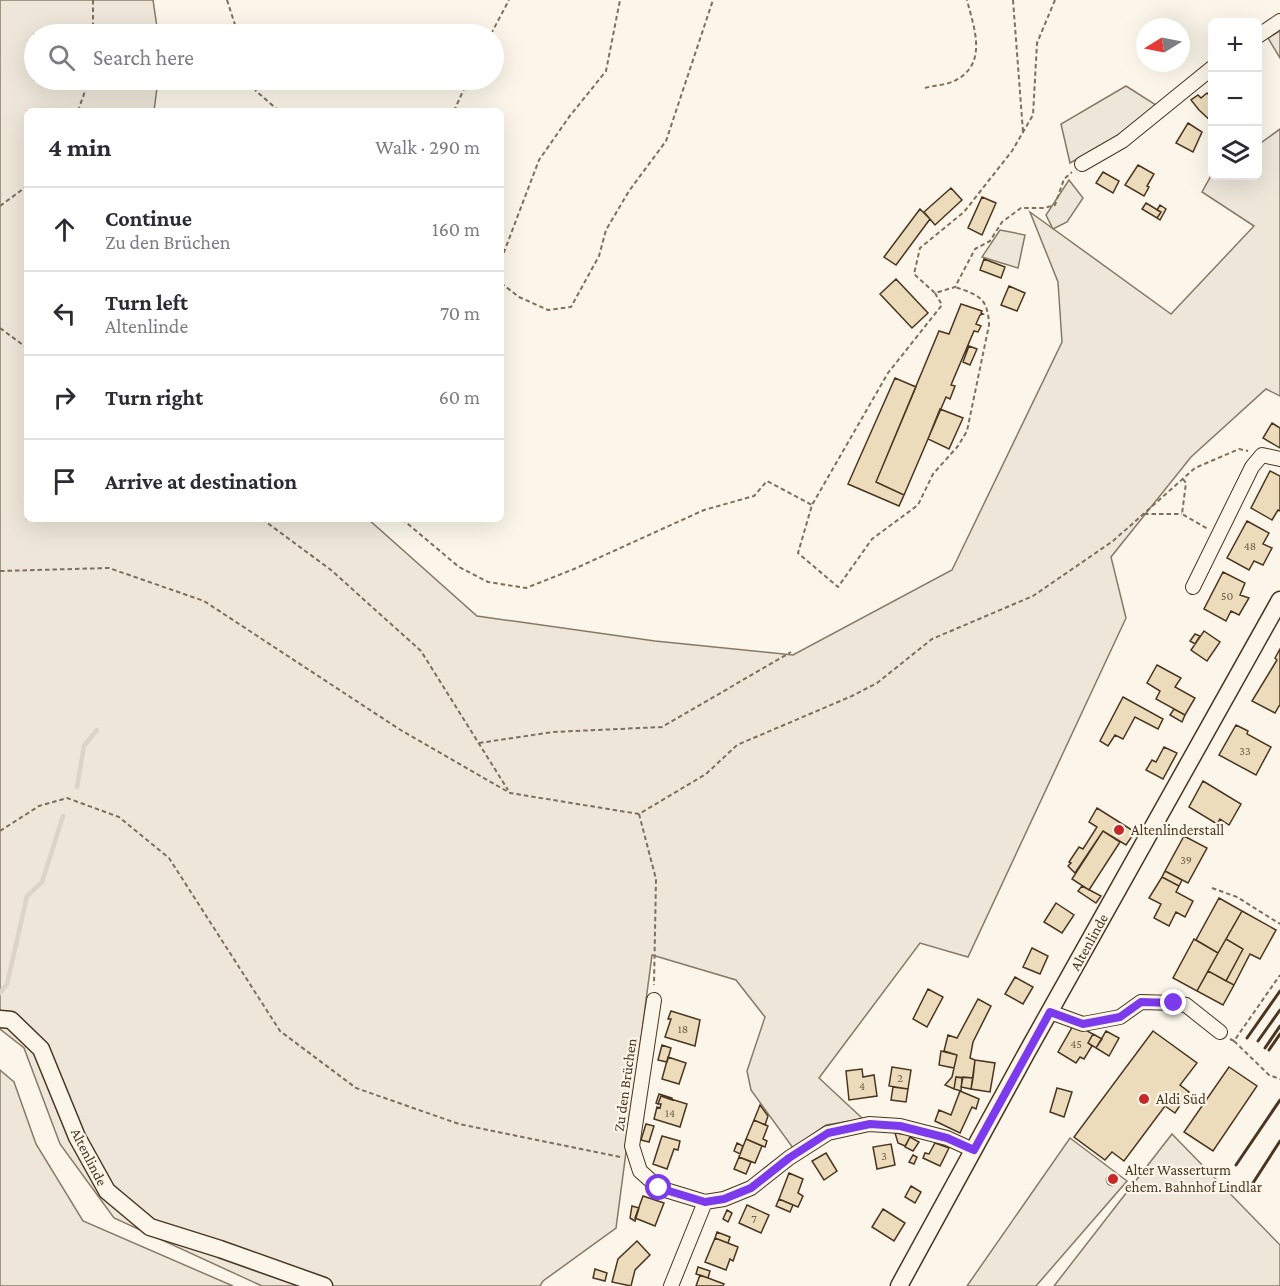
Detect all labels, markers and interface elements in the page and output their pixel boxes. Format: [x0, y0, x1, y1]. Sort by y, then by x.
north arrow [1136, 18, 1190, 72]
map controls [1208, 18, 1262, 180]
button: + [1208, 18, 1262, 72]
search box [24, 24, 504, 90]
icon: search [45, 41, 78, 74]
text: Search here [93, 45, 194, 70]
button: − [1208, 72, 1262, 126]
button: layers [1208, 126, 1262, 180]
text: 4 min [48, 133, 112, 162]
text: Walk · 290 m [375, 136, 480, 158]
text: Continue [105, 206, 192, 231]
icon: ahead [48, 213, 81, 246]
text: 160 m [432, 218, 480, 240]
text: Zu den Brüchen [105, 231, 231, 253]
text: Turn left [105, 290, 188, 315]
icon: left [48, 297, 81, 330]
text: 70 m [440, 302, 480, 324]
text: Altenlinde [105, 315, 188, 337]
icon: right [48, 381, 81, 414]
text: Turn right [105, 385, 203, 410]
text: 60 m [439, 386, 480, 408]
icon: arrive [48, 465, 81, 498]
text: Arrive at destination [105, 469, 297, 494]
house number: 48 [1244, 539, 1256, 553]
house number: 50 [1221, 589, 1233, 603]
house number: 33 [1239, 744, 1251, 758]
place label: Altenlinderstall [1131, 822, 1224, 838]
marker: Altenlinderstall [1112, 823, 1126, 837]
house number: 39 [1180, 853, 1192, 867]
street label: Altenlinde [1067, 910, 1111, 973]
route end [1160, 989, 1186, 1015]
house number: 18 [678, 1022, 688, 1036]
street label: Zu den Brüchen [611, 1037, 639, 1133]
house number: 45 [1070, 1037, 1082, 1051]
house number: 2 [897, 1071, 903, 1085]
house number: 4 [859, 1079, 865, 1093]
place label: Aldi Süd [1156, 1091, 1206, 1107]
marker: Aldi Süd [1137, 1092, 1151, 1106]
house number: 14 [665, 1106, 675, 1120]
street label: Altenlinde [68, 1126, 110, 1189]
house number: 3 [881, 1149, 887, 1163]
place label: Alter Wasserturm ehem. Bahnhof Lindlar [1125, 1162, 1263, 1195]
marker: Alter Wasserturm ehem. Bahnhof Lindlar [1106, 1172, 1120, 1186]
route start [645, 1174, 671, 1200]
house number: 7 [751, 1212, 757, 1226]

